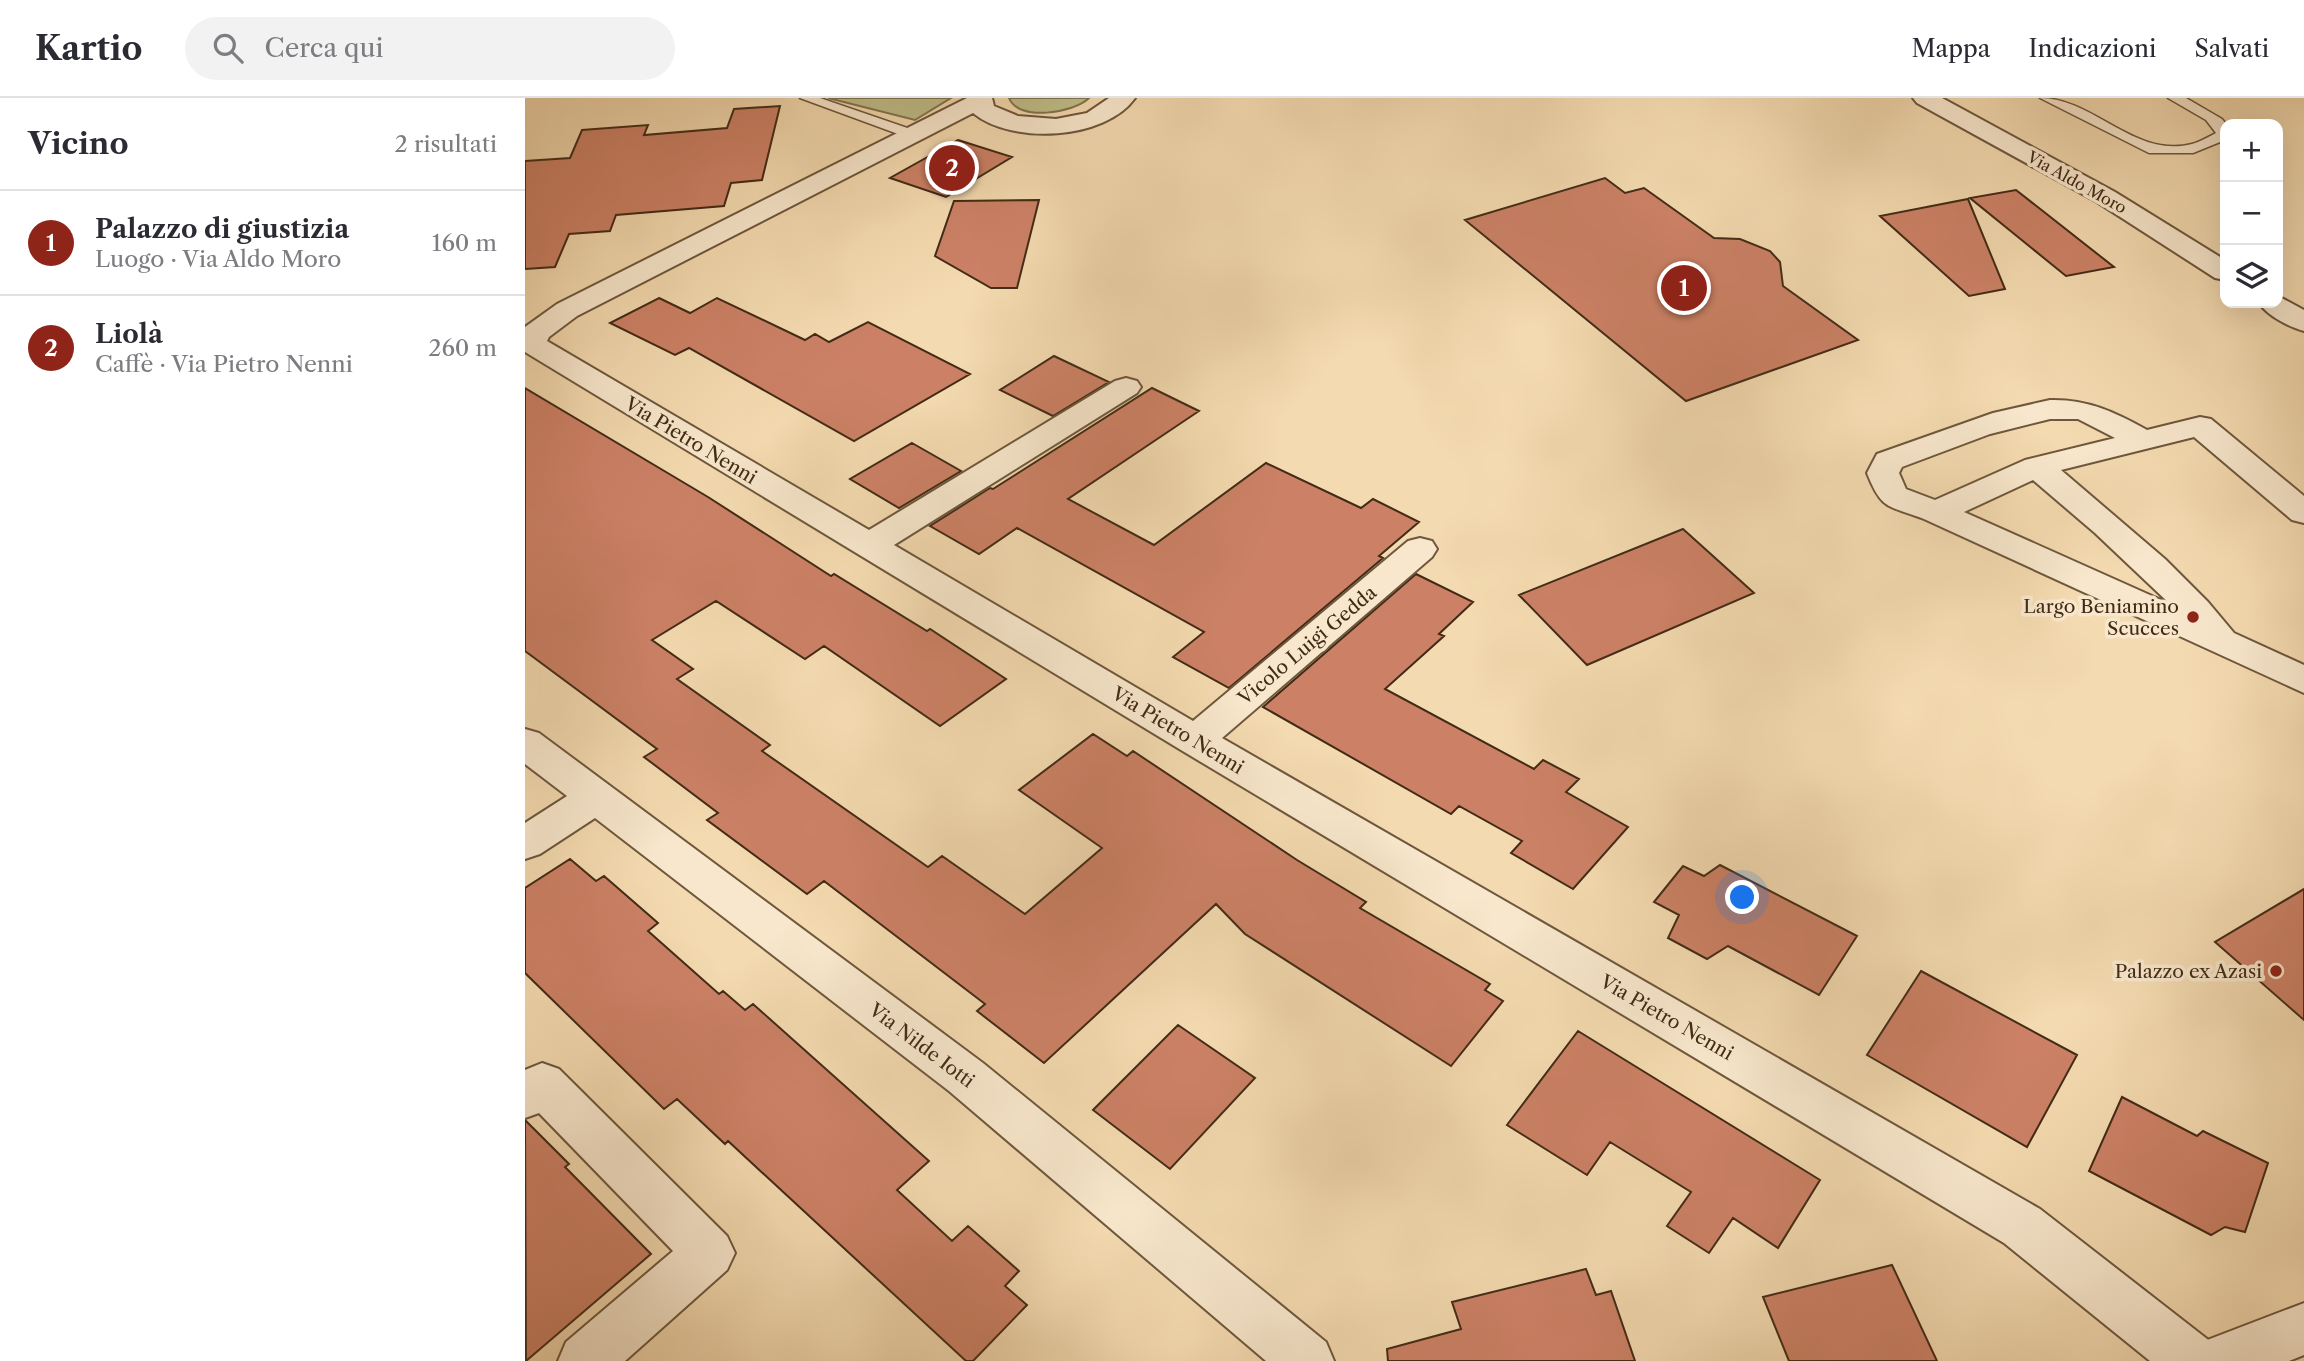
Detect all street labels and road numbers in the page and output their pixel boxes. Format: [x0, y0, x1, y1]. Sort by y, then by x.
street label: Via Aldo Moro [2023, 146, 2130, 218]
street label: Via Pietro Nenni [620, 391, 761, 489]
street label: Vicolo Luigi Gedda [1233, 581, 1381, 711]
street label: Via Pietro Nenni [1107, 681, 1248, 779]
street label: Via Pietro Nenni [1595, 969, 1738, 1065]
street label: Via Nilde Iotti [864, 998, 979, 1093]

